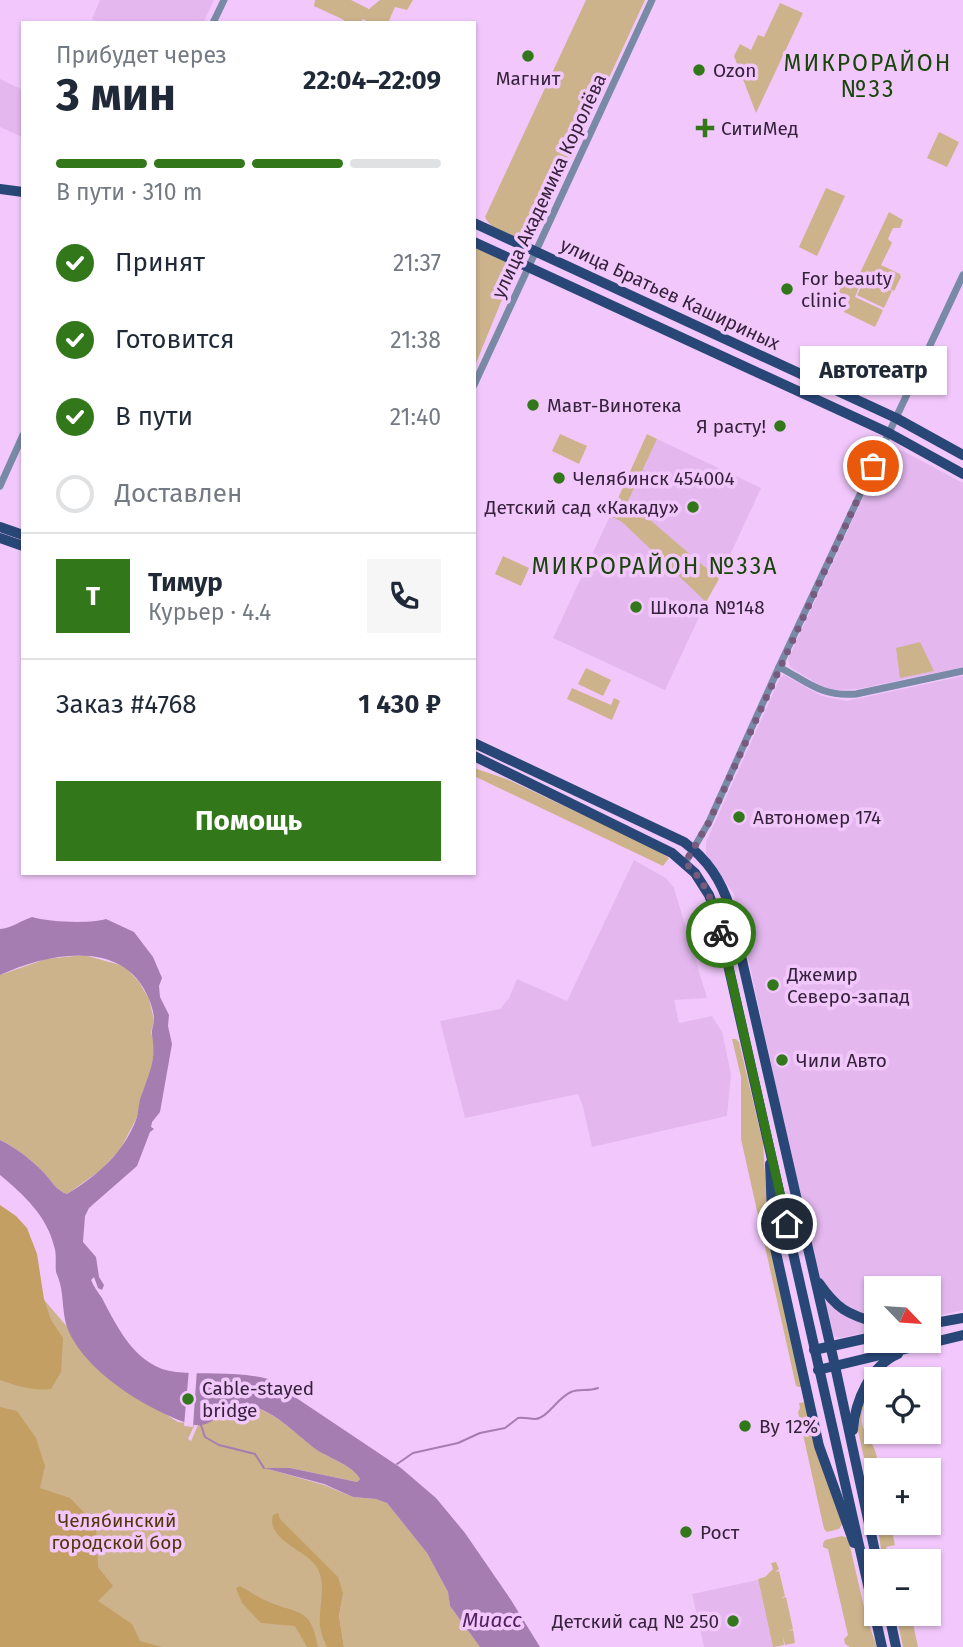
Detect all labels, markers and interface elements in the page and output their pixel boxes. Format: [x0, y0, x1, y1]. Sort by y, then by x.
text: Прибудет через [56, 41, 227, 69]
marker: Магнит [520, 48, 536, 64]
district label: МИКРОРАЙОН №33 [784, 49, 952, 103]
place label: Ozon [713, 59, 756, 82]
marker: Ozon [691, 62, 707, 78]
text: 22:04–22:09 [303, 65, 441, 96]
text: 3 мин [56, 67, 176, 122]
place label: Магнит [496, 67, 561, 90]
street label: улица Академика Королёва [487, 70, 611, 302]
place label: СитиМед [721, 117, 798, 140]
marker: СитиМед [695, 118, 715, 138]
text: В пути · 310 m [56, 178, 202, 206]
street label: улица Братьев Кашириных [557, 233, 784, 355]
icon: check [56, 244, 94, 282]
text: Принят [115, 247, 205, 278]
text: 21:37 [393, 249, 441, 277]
place label: For beauty clinic [801, 267, 893, 312]
marker: For beauty clinic [779, 281, 795, 297]
icon: check [56, 321, 94, 359]
text: Готовится [115, 324, 235, 355]
text: 21:38 [390, 326, 441, 354]
callout: Автотеатр [800, 347, 946, 396]
text: Автотеатр [819, 356, 928, 384]
place label: Мавт-Винотека [547, 394, 682, 417]
marker: Мавт-Винотека [525, 397, 541, 413]
icon: check [56, 398, 94, 436]
text: В пути [115, 401, 193, 432]
text: 21:40 [390, 403, 441, 431]
place label: Я расту! [696, 415, 766, 438]
marker: Я расту! [772, 418, 788, 434]
pin [843, 436, 903, 496]
icon: bag [854, 447, 892, 485]
place label: Челябинск 454004 [573, 467, 735, 490]
marker: Челябинск 454004 [551, 470, 567, 486]
text: Доставлен [115, 478, 242, 509]
place label: Детский сад «Какаду» [484, 496, 679, 519]
marker: Детский сад «Какаду» [685, 499, 701, 515]
district label: МИКРОРАЙОН №33А [532, 552, 778, 580]
button: phone [367, 559, 441, 633]
text: Тимур [148, 567, 223, 598]
text: Т [86, 581, 100, 612]
place label: Школа №148 [650, 596, 765, 619]
text: Курьер · 4.4 [148, 598, 271, 626]
marker: Школа №148 [628, 599, 644, 615]
text: Заказ #4768 [56, 689, 197, 720]
text: 1 430 ₽ [358, 689, 441, 720]
button: Помощь [56, 781, 441, 861]
place label: Автономер 174 [753, 806, 881, 829]
marker: Автономер 174 [731, 809, 747, 825]
courier [686, 898, 756, 968]
icon: bike [702, 914, 740, 952]
place label: Джемир Северо-запад [786, 963, 910, 1008]
marker: Джемир Северо-запад [765, 977, 781, 993]
place label: Чили Авто [796, 1049, 887, 1072]
marker: Чили Авто [774, 1052, 790, 1068]
pin [757, 1194, 817, 1254]
icon: home [768, 1205, 806, 1243]
north arrow [864, 1276, 942, 1353]
map controls [864, 1276, 941, 1626]
button: locate [864, 1367, 941, 1444]
place label: Cable-stayed bridge [202, 1377, 314, 1422]
marker: Cable-stayed bridge [180, 1391, 196, 1407]
place label: Ву 12% [759, 1415, 818, 1438]
marker: Ву 12% [737, 1418, 753, 1434]
button: + [864, 1458, 941, 1535]
park label: Челябинский городской бор [51, 1509, 183, 1554]
place label: Рост [700, 1521, 740, 1544]
marker: Рост [678, 1524, 694, 1540]
button: − [864, 1549, 941, 1626]
water label: Миасс [462, 1607, 522, 1633]
place label: Детский сад № 250 [551, 1610, 719, 1633]
marker: Детский сад № 250 [725, 1613, 741, 1629]

